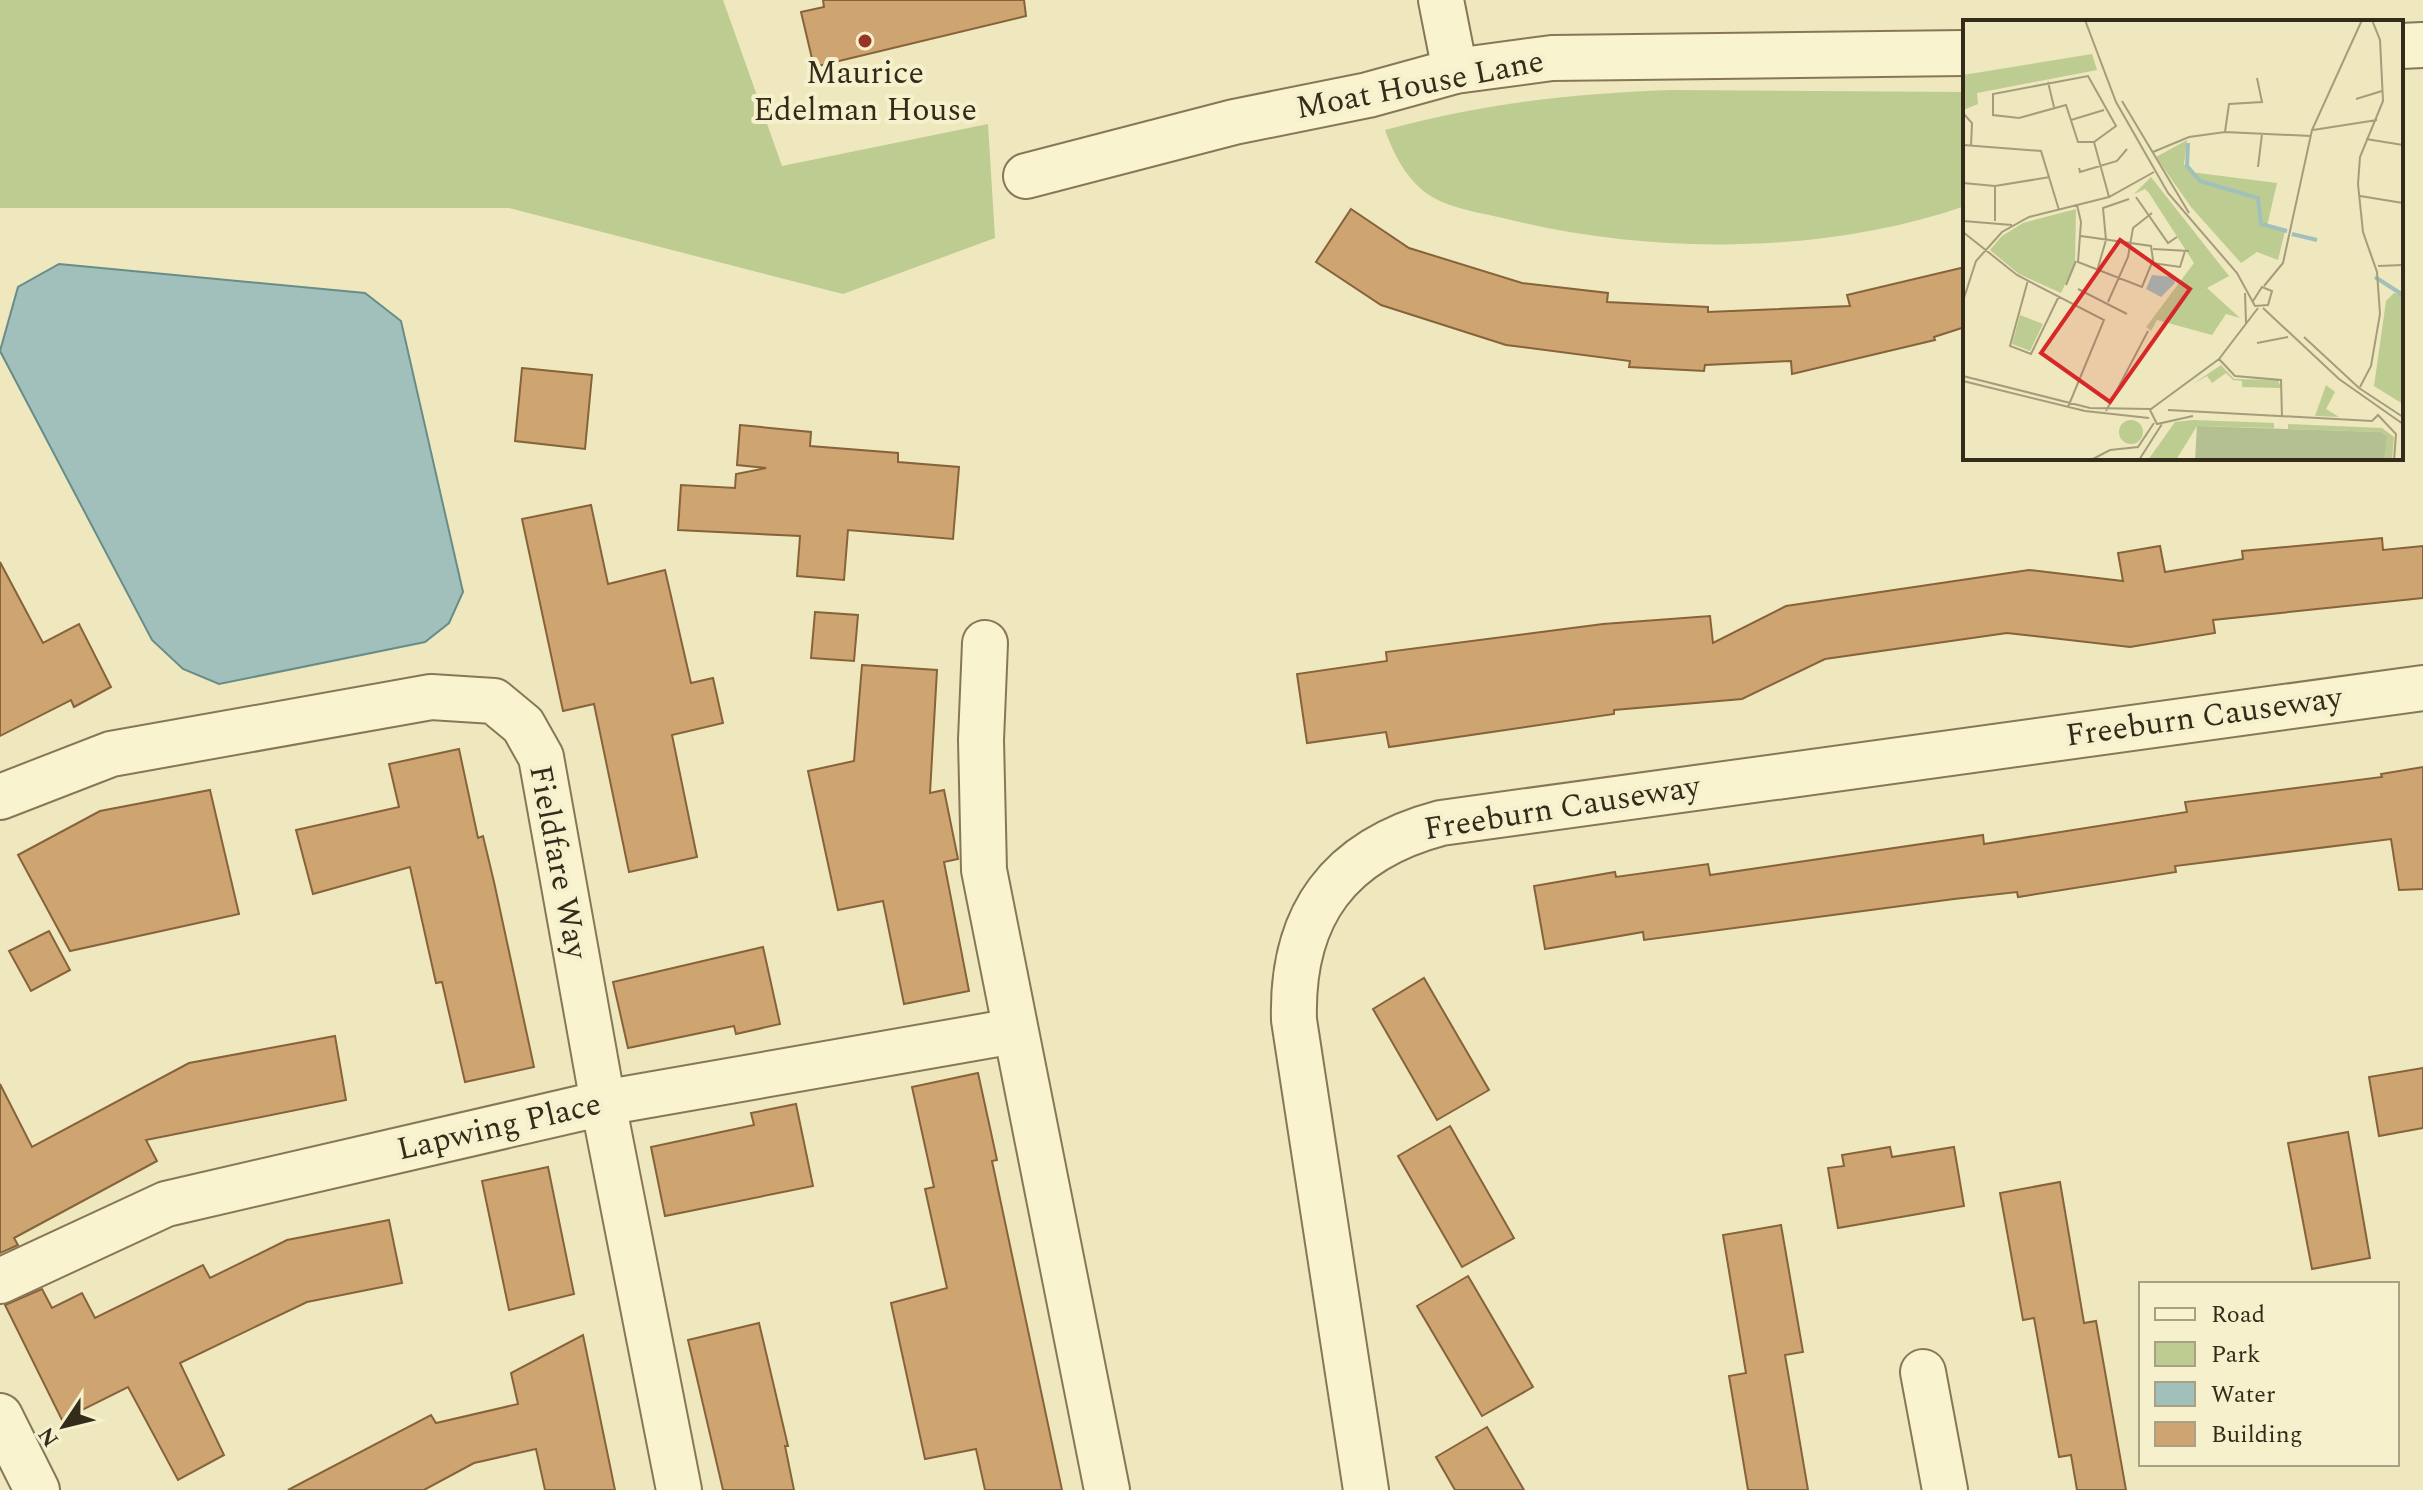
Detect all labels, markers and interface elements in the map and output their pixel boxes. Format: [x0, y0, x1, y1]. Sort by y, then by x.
inset map [1963, 20, 2403, 460]
marker: Maurice Edelman House [856, 32, 874, 50]
street label: Moat House Lane [1292, 37, 1548, 133]
place label: Maurice Edelman House [753, 49, 977, 135]
street label: Freeburn Causeway [2063, 673, 2347, 761]
street label: Fieldfare Way [515, 761, 601, 965]
street label: Freeburn Causeway [1421, 762, 1705, 854]
street label: Lapwing Place [392, 1080, 606, 1174]
legend [2139, 1282, 2399, 1466]
text: Road [2211, 1297, 2265, 1333]
text: Park [2211, 1337, 2261, 1373]
text: Water [2211, 1377, 2275, 1413]
north arrow [24, 1386, 104, 1466]
text: Building [2211, 1417, 2303, 1453]
text: N [30, 1420, 68, 1453]

